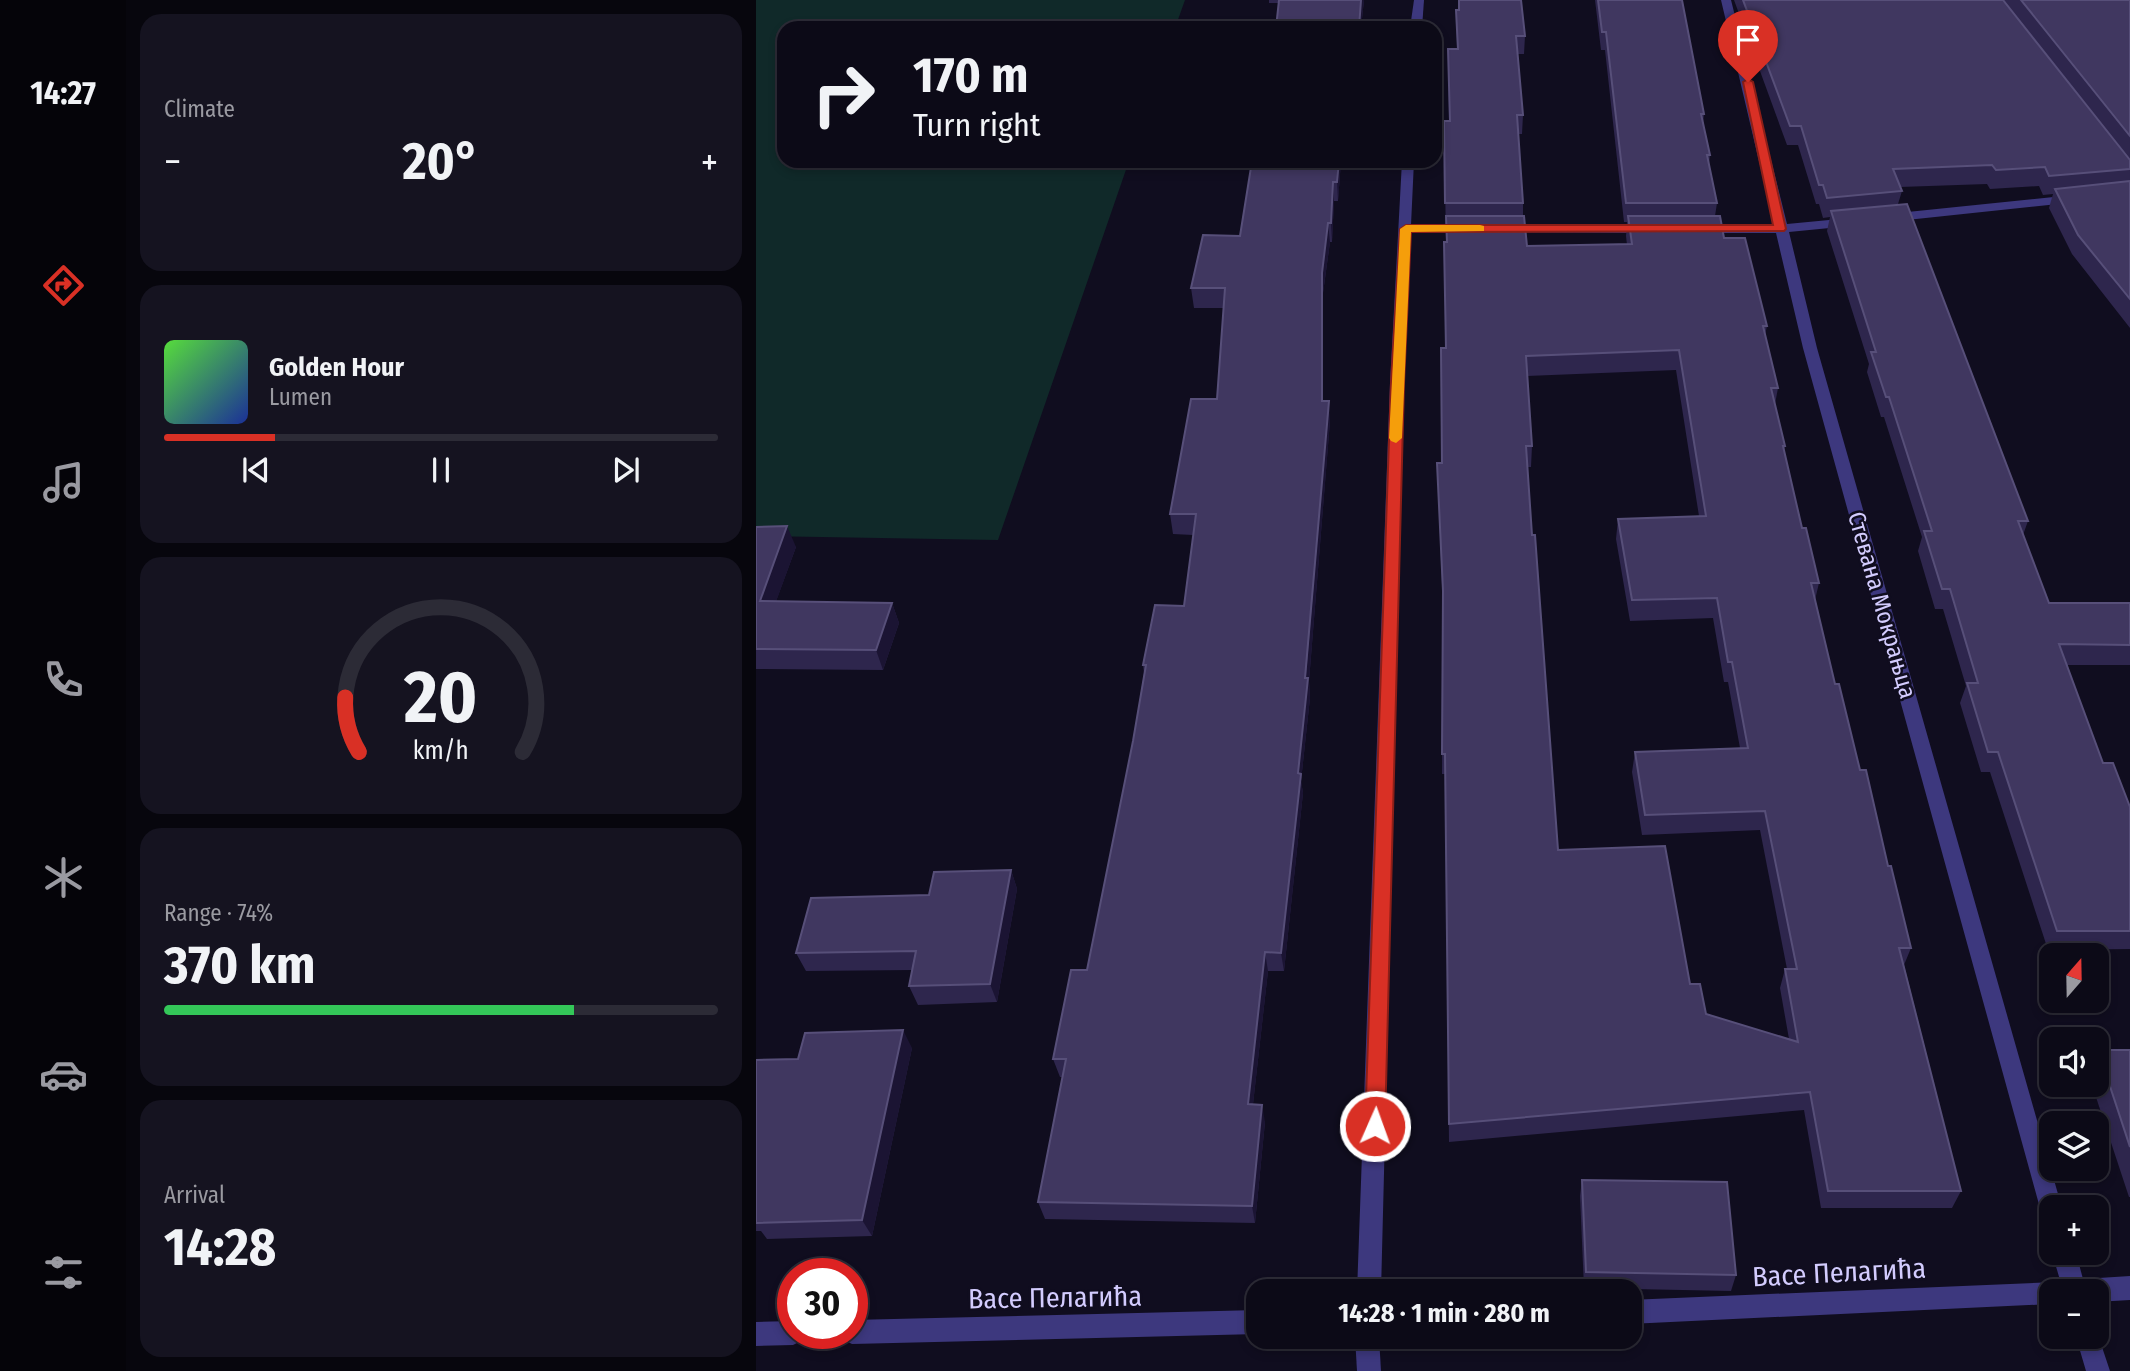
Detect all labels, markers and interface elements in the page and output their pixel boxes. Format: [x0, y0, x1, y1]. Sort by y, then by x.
pin [1718, 10, 1778, 82]
icon: arrive [1729, 21, 1767, 59]
text: 170 m [913, 46, 1029, 105]
icon: right [798, 49, 889, 140]
text: 14:27 [30, 74, 96, 112]
text: Climate [164, 95, 235, 123]
text: Turn right [913, 106, 1040, 144]
text: 20° [403, 130, 479, 193]
text: − [164, 139, 181, 185]
text: + [701, 139, 718, 185]
icon: directions [39, 261, 88, 310]
text: Golden Hour [269, 352, 404, 383]
text: Lumen [269, 383, 332, 411]
icon: previous [237, 451, 275, 489]
icon: pause [422, 451, 460, 489]
icon: next [607, 451, 645, 489]
icon: music [39, 458, 88, 507]
street label: Стевана Мокрањца [1842, 508, 1922, 702]
text: 20 [403, 654, 478, 741]
icon: phone [39, 655, 88, 704]
text: km/h [413, 735, 469, 765]
icon: climate [39, 853, 88, 902]
text: Range · 74% [164, 899, 273, 927]
text: 370 km [164, 934, 315, 997]
north arrow [2039, 943, 2109, 1013]
map controls [2039, 943, 2109, 1349]
button: sound [2039, 1027, 2109, 1097]
icon: car [39, 1050, 88, 1099]
position arrow [1338, 1089, 1412, 1163]
button: layers [2039, 1111, 2109, 1181]
text: Arrival [164, 1181, 225, 1209]
button: + [2039, 1195, 2109, 1265]
text: 14:28 [164, 1216, 276, 1279]
icon: filters [39, 1248, 88, 1297]
street label: Васе Пелагића [1751, 1251, 1927, 1294]
speed limit sign: 30 [777, 1258, 868, 1349]
street label: Васе Пелагића [968, 1279, 1142, 1316]
button: − [2039, 1279, 2109, 1349]
text: 14:28 · 1 min · 280 m [1338, 1298, 1550, 1329]

